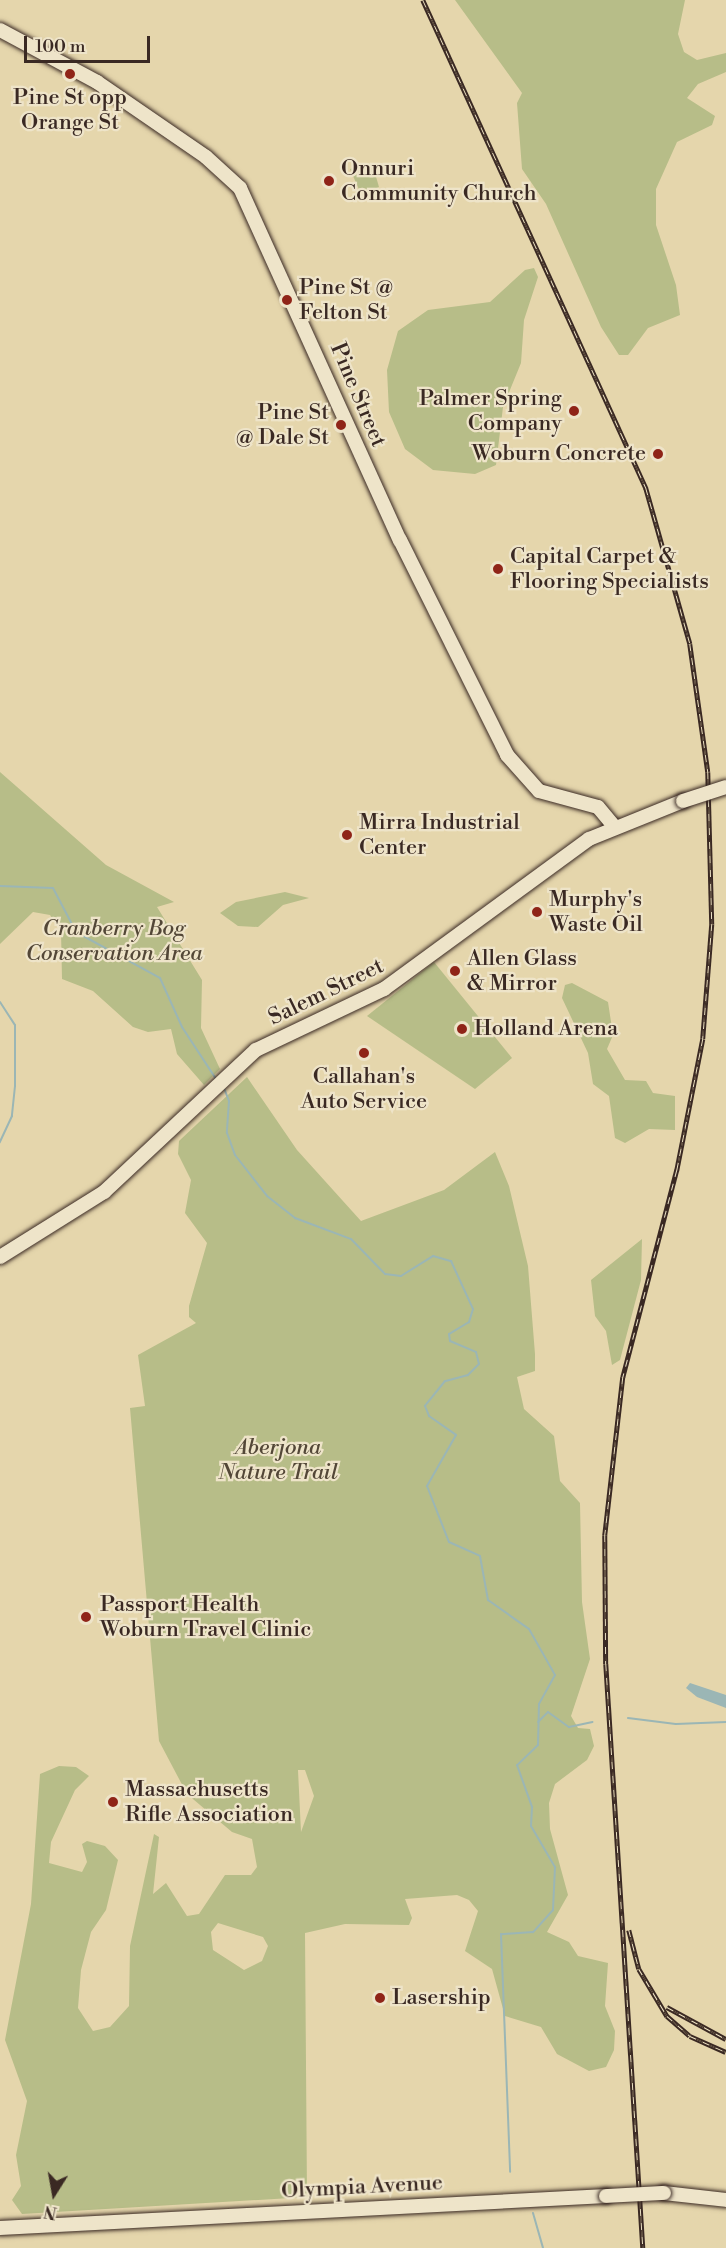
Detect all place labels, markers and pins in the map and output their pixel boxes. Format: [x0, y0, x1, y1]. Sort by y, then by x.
marker: Pine St opp Orange St [63, 67, 77, 81]
place label: Pine St opp Orange St [13, 84, 127, 136]
place label: Onnuri Community Church [341, 155, 537, 206]
marker: Onnuri Community Church [322, 174, 336, 188]
place label: Pine St @ Felton St [299, 274, 393, 326]
marker: Pine St @ Felton St [280, 293, 294, 307]
place label: Palmer Spring Company [419, 385, 562, 436]
place label: Pine St @ Dale St [235, 399, 329, 451]
marker: Palmer Spring Company [567, 404, 581, 418]
marker: Pine St @ Dale St [334, 418, 348, 432]
place label: Woburn Concrete [472, 441, 646, 467]
marker: Woburn Concrete [651, 447, 665, 461]
place label: Capital Carpet & Flooring Specialists [510, 543, 709, 594]
marker: Capital Carpet & Flooring Specialists [491, 562, 505, 576]
place label: Mirra Industrial Center [359, 809, 520, 860]
marker: Mirra Industrial Center [340, 828, 354, 842]
place label: Murphy's Waste Oil [549, 886, 643, 938]
marker: Murphy's Waste Oil [530, 905, 544, 919]
place label: Allen Glass & Mirror [467, 945, 577, 996]
marker: Allen Glass & Mirror [448, 964, 462, 978]
place label: Holland Arena [474, 1016, 618, 1042]
marker: Holland Arena [455, 1022, 469, 1036]
marker: Callahan's Auto Service [357, 1046, 371, 1060]
place label: Callahan's Auto Service [301, 1063, 427, 1114]
place label: Passport Health Woburn Travel Clinic [100, 1591, 311, 1642]
marker: Passport Health Woburn Travel Clinic [77, 1608, 95, 1626]
place label: Massachusetts Rifle Association [125, 1776, 293, 1828]
marker: Massachusetts Rifle Association [106, 1795, 120, 1809]
place label: Lasership [392, 1985, 491, 2011]
marker: Lasership [373, 1991, 387, 2005]

